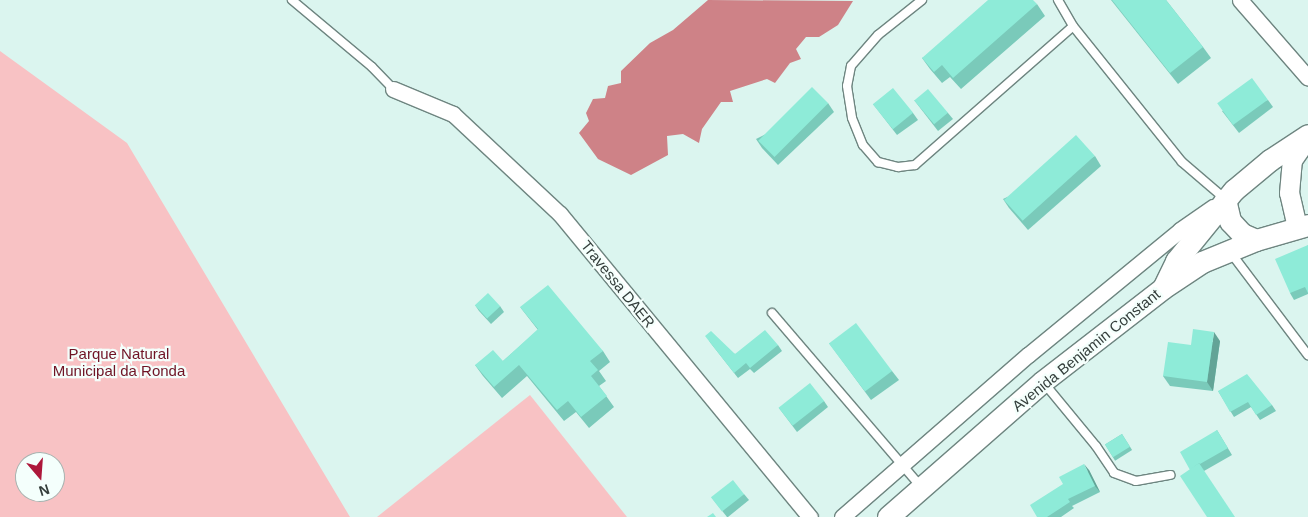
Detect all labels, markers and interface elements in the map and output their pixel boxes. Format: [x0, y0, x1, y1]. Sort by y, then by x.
street label: Travessa DAER [577, 237, 659, 331]
street label: Avenida Benjamin Constant [1009, 285, 1163, 415]
park label: Parque Natural Municipal da Ronda [53, 344, 185, 379]
north arrow [15, 452, 65, 502]
text: N [37, 481, 52, 499]

